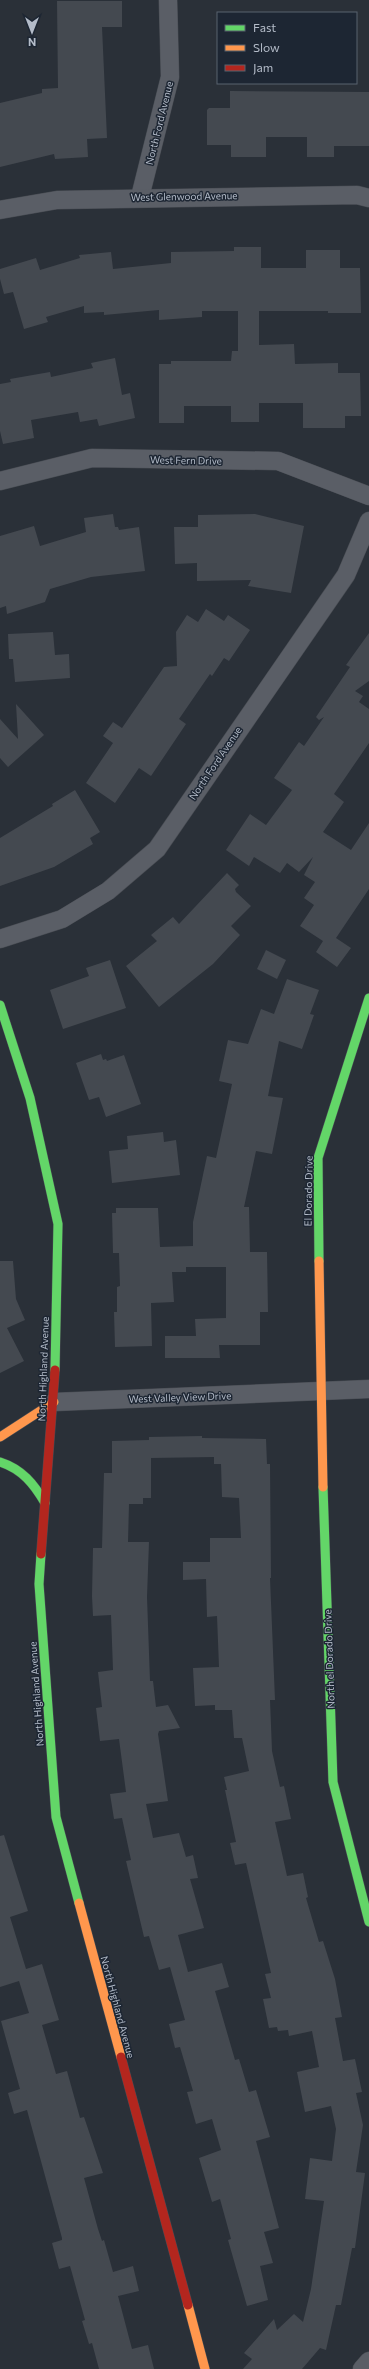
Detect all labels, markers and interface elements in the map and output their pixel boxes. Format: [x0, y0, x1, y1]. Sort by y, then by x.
north arrow [12, 12, 52, 52]
legend [217, 12, 357, 84]
text: Fast [253, 20, 276, 34]
text: N [28, 36, 36, 49]
text: Slow [253, 40, 280, 54]
text: Jam [253, 60, 273, 75]
street label: North Ford Avenue [143, 80, 175, 166]
street label: West Glenwood Avenue [130, 189, 238, 203]
street label: West Fern Drive [150, 453, 222, 467]
street label: North Ford Avenue [186, 724, 244, 802]
street label: El Dorado Drive [301, 1156, 315, 1226]
street label: North Highland Avenue [35, 1316, 51, 1422]
street label: West Valley View Drive [128, 1389, 232, 1405]
street label: North el Dorado Drive [321, 1609, 337, 1709]
street label: North Highland Avenue [26, 1641, 46, 1747]
street label: North Highland Avenue [99, 1955, 137, 2059]

